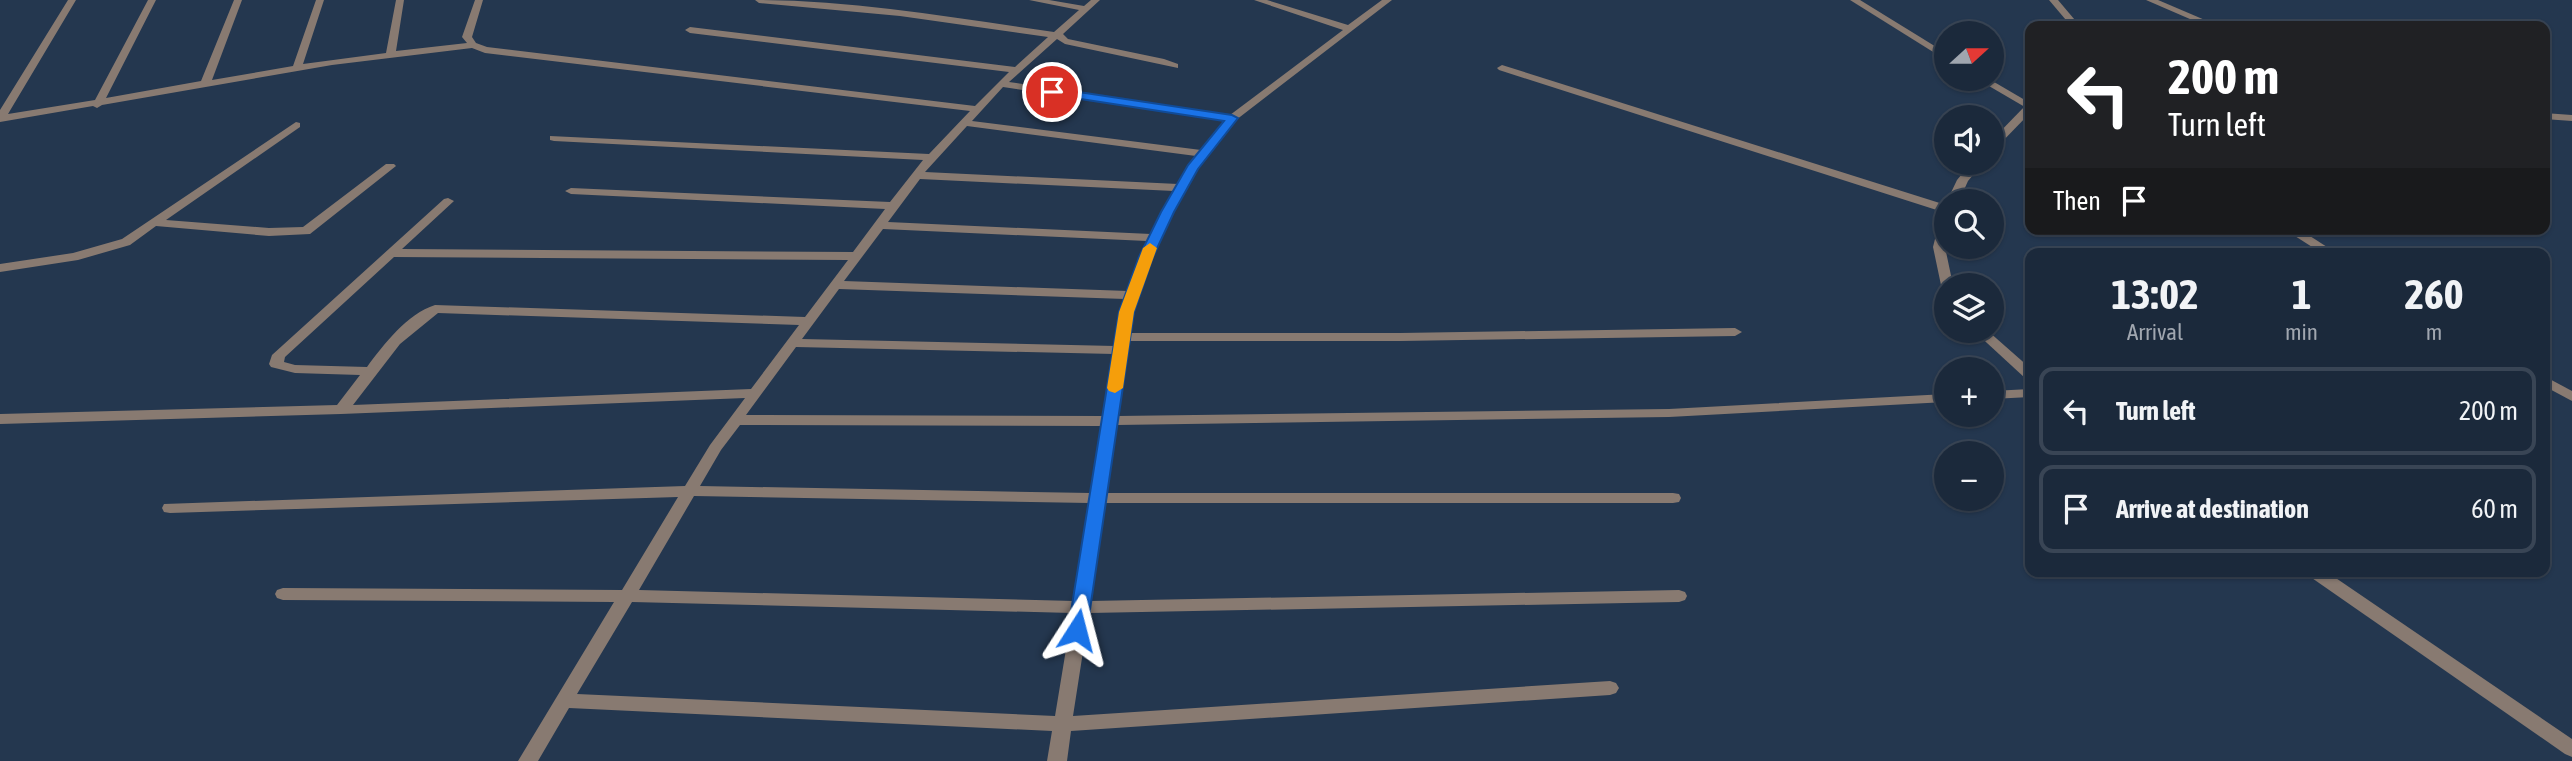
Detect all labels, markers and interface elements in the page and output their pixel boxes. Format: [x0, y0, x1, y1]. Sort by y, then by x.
north arrow [1934, 21, 2004, 91]
map controls [1934, 21, 2004, 511]
text: 200 m [2168, 48, 2279, 104]
icon: left [2053, 49, 2144, 140]
pin [1022, 62, 1082, 122]
icon: arrive [1033, 73, 1071, 111]
button: sound [1934, 105, 2004, 175]
text: Turn left [2168, 106, 2266, 143]
icon: arrive [2115, 182, 2153, 220]
text: Then [2053, 186, 2101, 216]
button: search [1934, 189, 2004, 259]
text: 13:02 [2111, 270, 2199, 318]
text: 1 [2292, 270, 2311, 318]
text: 260 [2404, 270, 2464, 318]
button: layers [1934, 273, 2004, 343]
text: Arrival [2127, 319, 2183, 345]
text: min [2285, 319, 2318, 345]
text: m [2426, 319, 2442, 345]
button: + [1934, 357, 2004, 427]
icon: left [2057, 392, 2095, 430]
text: Turn left [2116, 396, 2196, 426]
text: 200 m [2459, 396, 2518, 426]
button: − [1934, 441, 2004, 511]
icon: arrive [2057, 490, 2095, 528]
text: Arrive at destination [2116, 494, 2309, 524]
text: 60 m [2471, 494, 2518, 524]
position arrow [1040, 593, 1114, 667]

